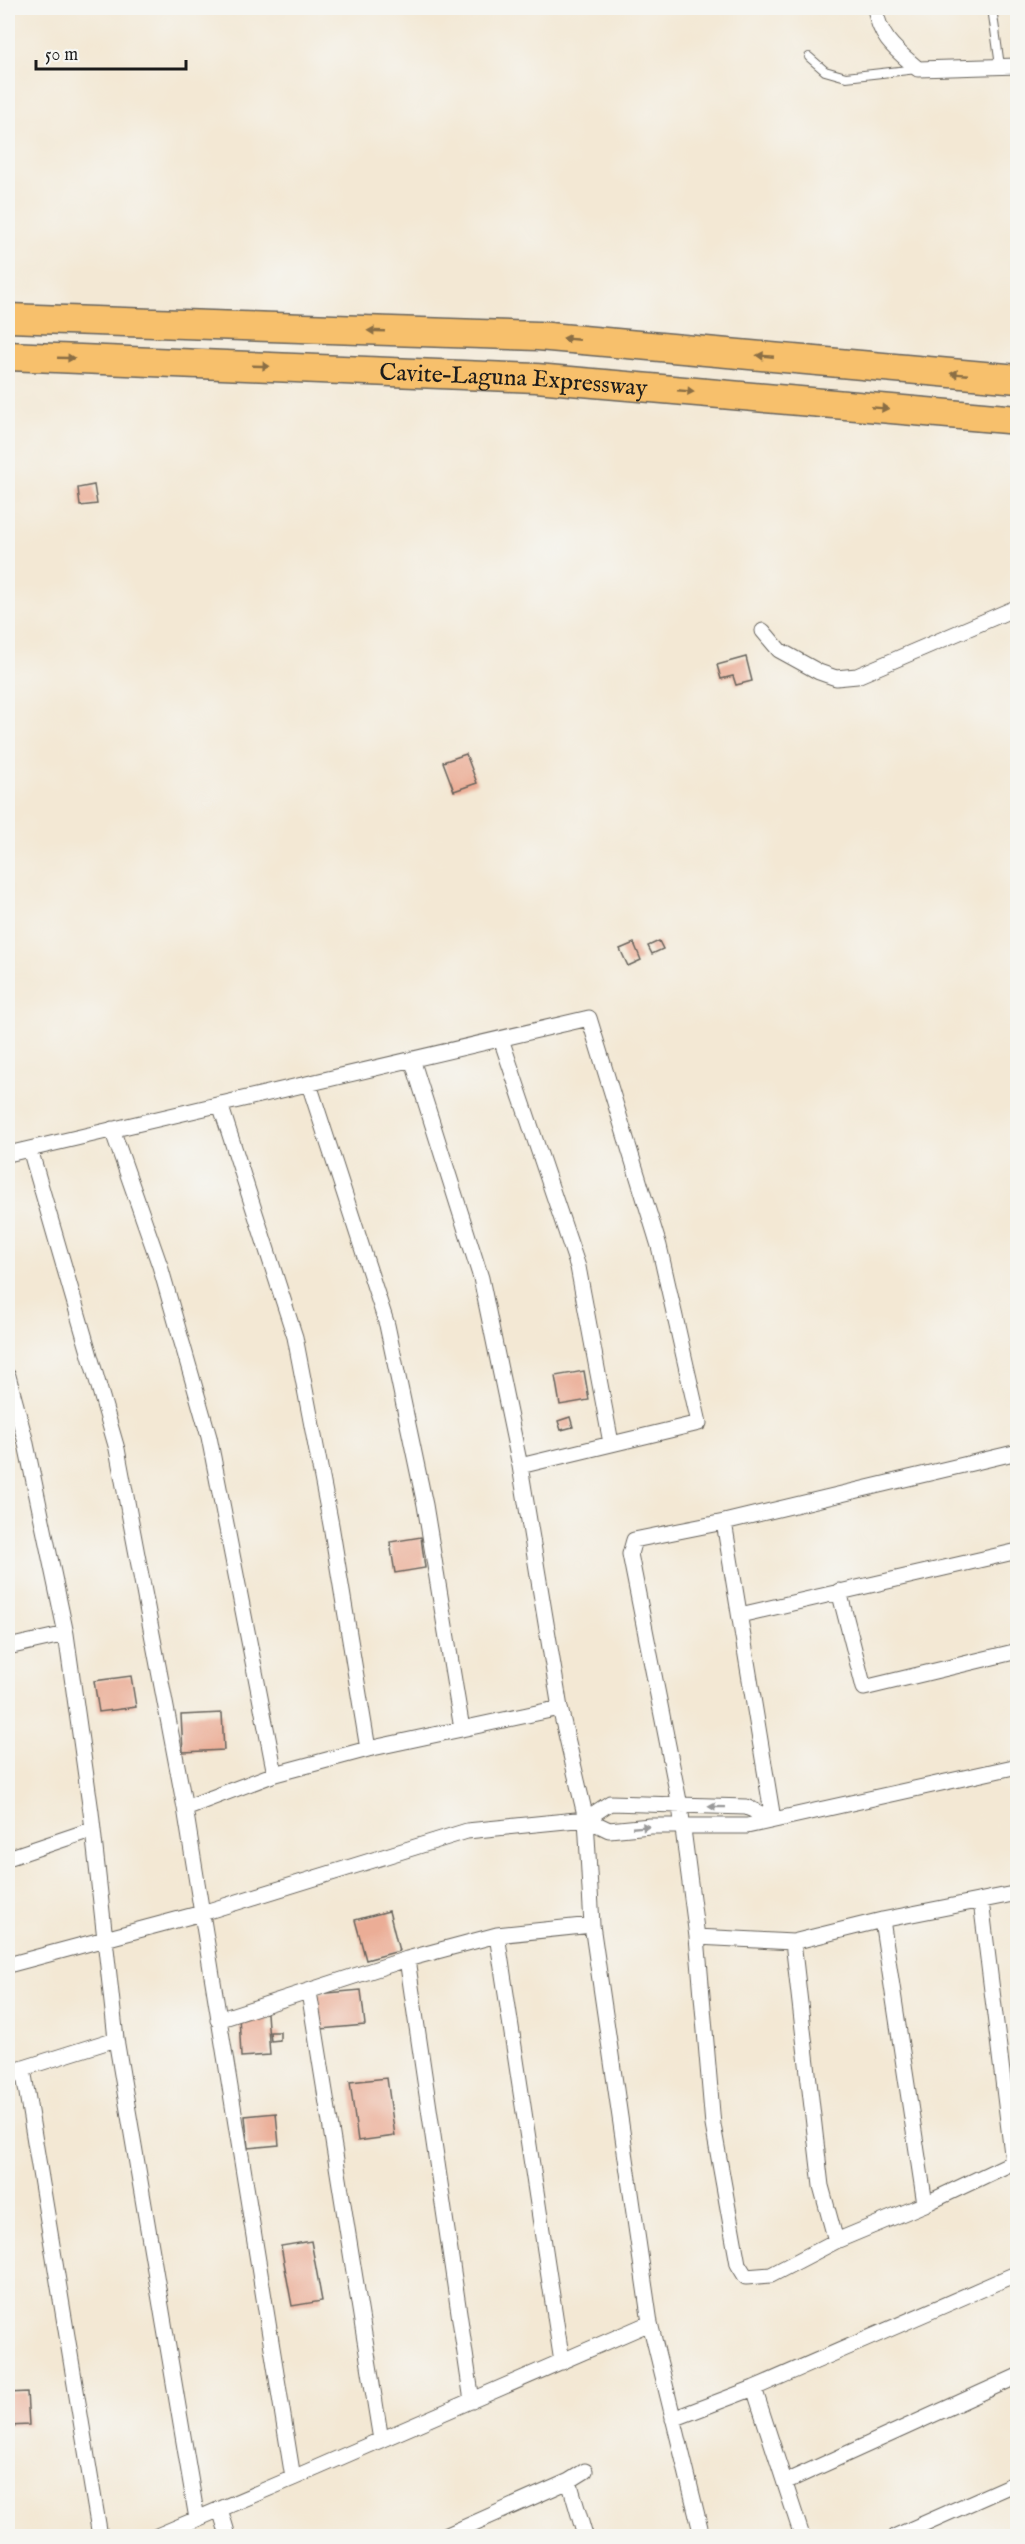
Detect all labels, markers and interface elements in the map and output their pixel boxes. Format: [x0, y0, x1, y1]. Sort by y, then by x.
scale bar [36, 33, 186, 71]
text: 50 m [45, 44, 78, 67]
one-way arrow [366, 326, 385, 335]
one-way arrow [561, 334, 580, 344]
one-way arrow [755, 351, 774, 361]
one-way arrow [56, 354, 75, 363]
street label: Cavite–Laguna Expressway [379, 357, 649, 405]
one-way arrow [251, 362, 270, 371]
one-way arrow [950, 369, 969, 379]
one-way arrow [677, 386, 696, 396]
one-way arrow [871, 403, 890, 413]
one-way arrow [708, 1802, 727, 1812]
one-way arrow [632, 1822, 651, 1832]

